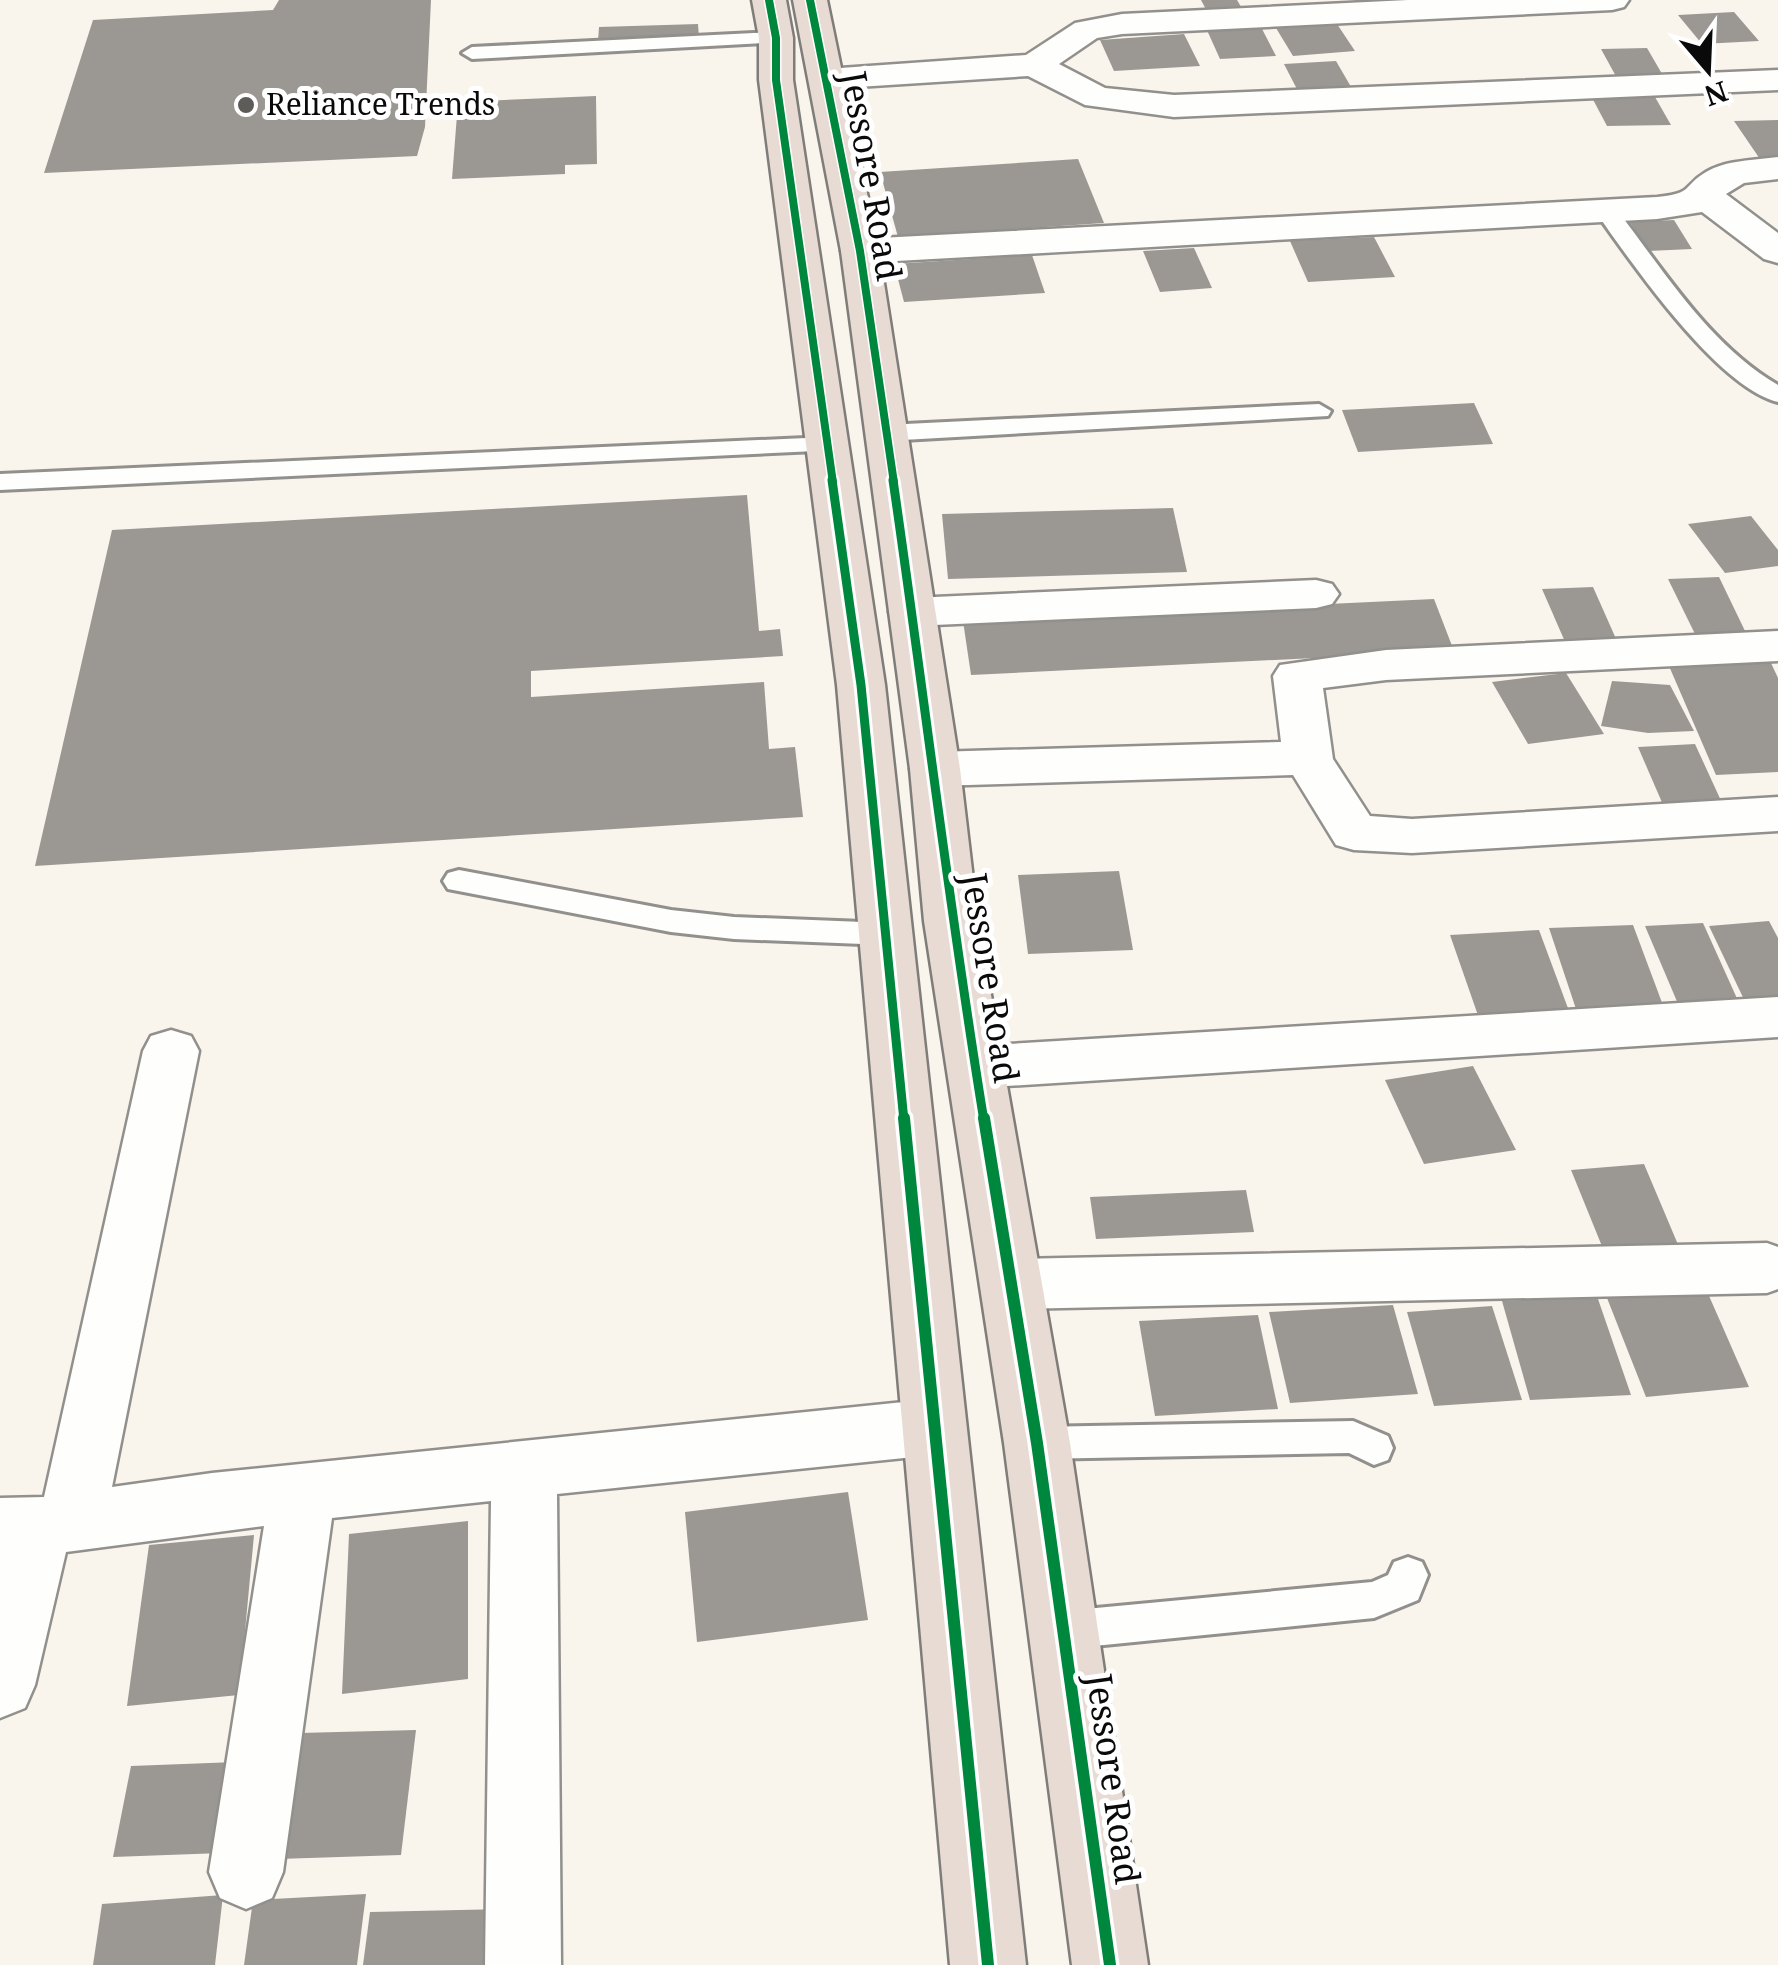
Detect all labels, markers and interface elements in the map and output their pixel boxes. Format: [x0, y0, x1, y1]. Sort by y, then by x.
north arrow [1658, 20, 1758, 120]
street label: Jessore Road [831, 66, 914, 284]
text: N [1700, 73, 1733, 116]
place label: Reliance Trends [266, 83, 495, 124]
marker: Reliance Trends [235, 94, 257, 116]
street label: Jessore Road [952, 869, 1031, 1086]
street label: Jessore Road [1076, 1670, 1152, 1887]

